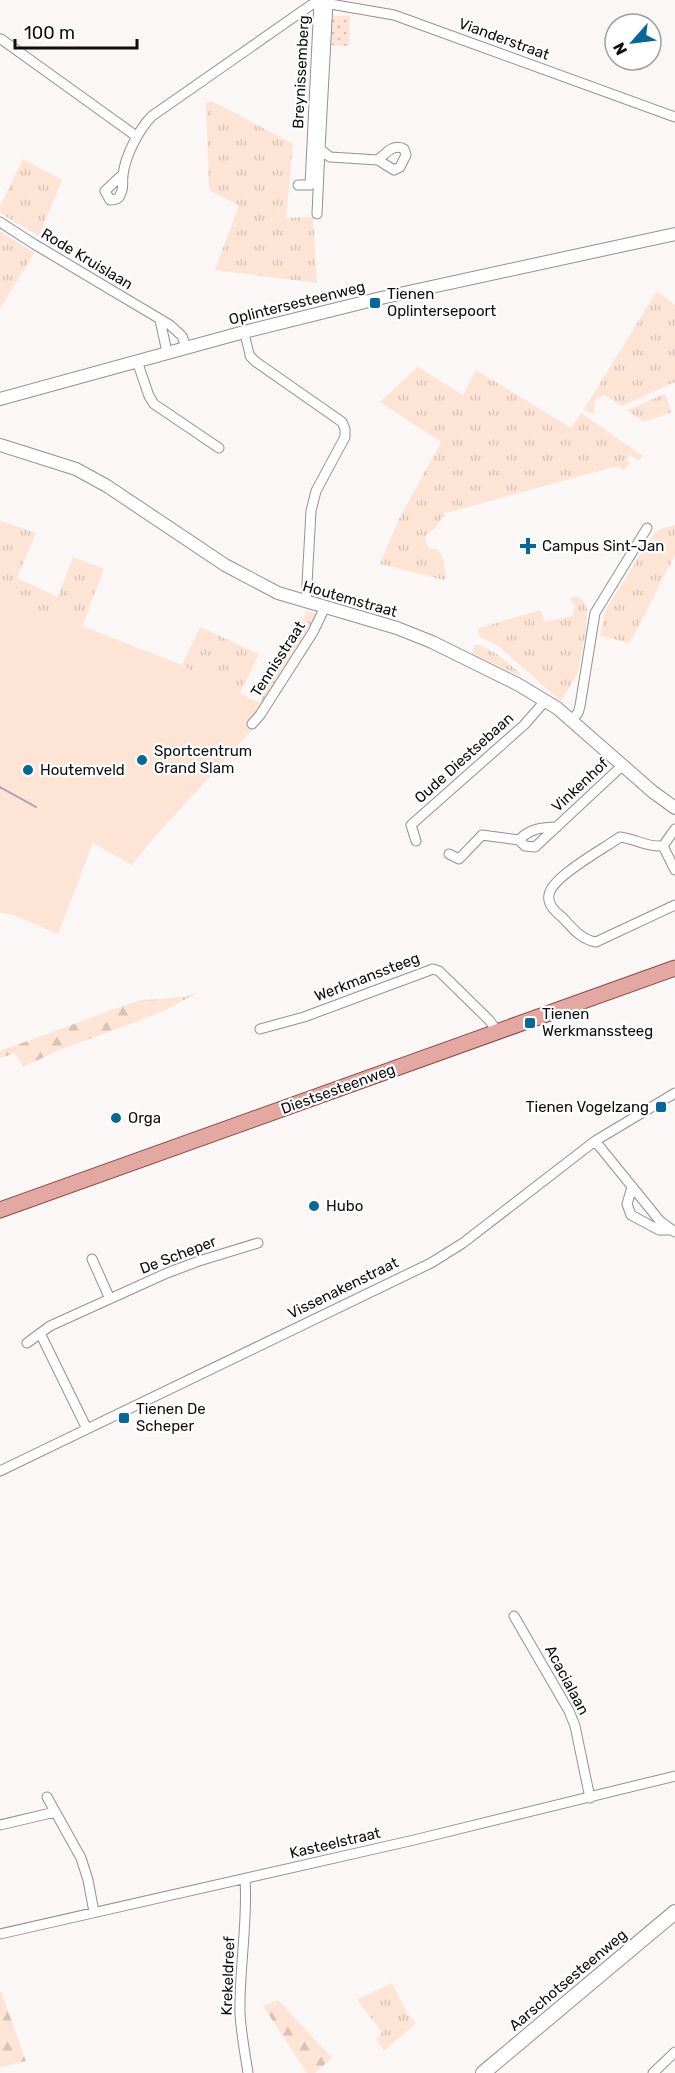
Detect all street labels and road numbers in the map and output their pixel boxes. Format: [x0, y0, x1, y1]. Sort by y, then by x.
street label: Vianderstraat [456, 14, 552, 64]
street label: Breynissemberg [289, 15, 313, 129]
street label: Rode Kruislaan [38, 225, 136, 293]
street label: Oplintersesteenweg [227, 277, 367, 329]
street label: Houtemstraat [301, 577, 399, 621]
street label: Tennisstraat [247, 618, 309, 700]
street label: Oude Diestsebaan [411, 709, 517, 807]
street label: Vinkenhof [548, 754, 612, 816]
street label: Werkmanssteeg [312, 949, 422, 1005]
street label: Diestsesteenweg [278, 1060, 398, 1118]
street label: De Scheper [137, 1232, 219, 1278]
street label: Vissenakenstraat [285, 1253, 401, 1323]
street label: Acacialaan [541, 1642, 593, 1718]
street label: Kasteelstraat [288, 1824, 382, 1862]
street label: Aarschotsesteenweg [506, 1926, 630, 2034]
street label: Krekeldreef [218, 1936, 238, 2016]

